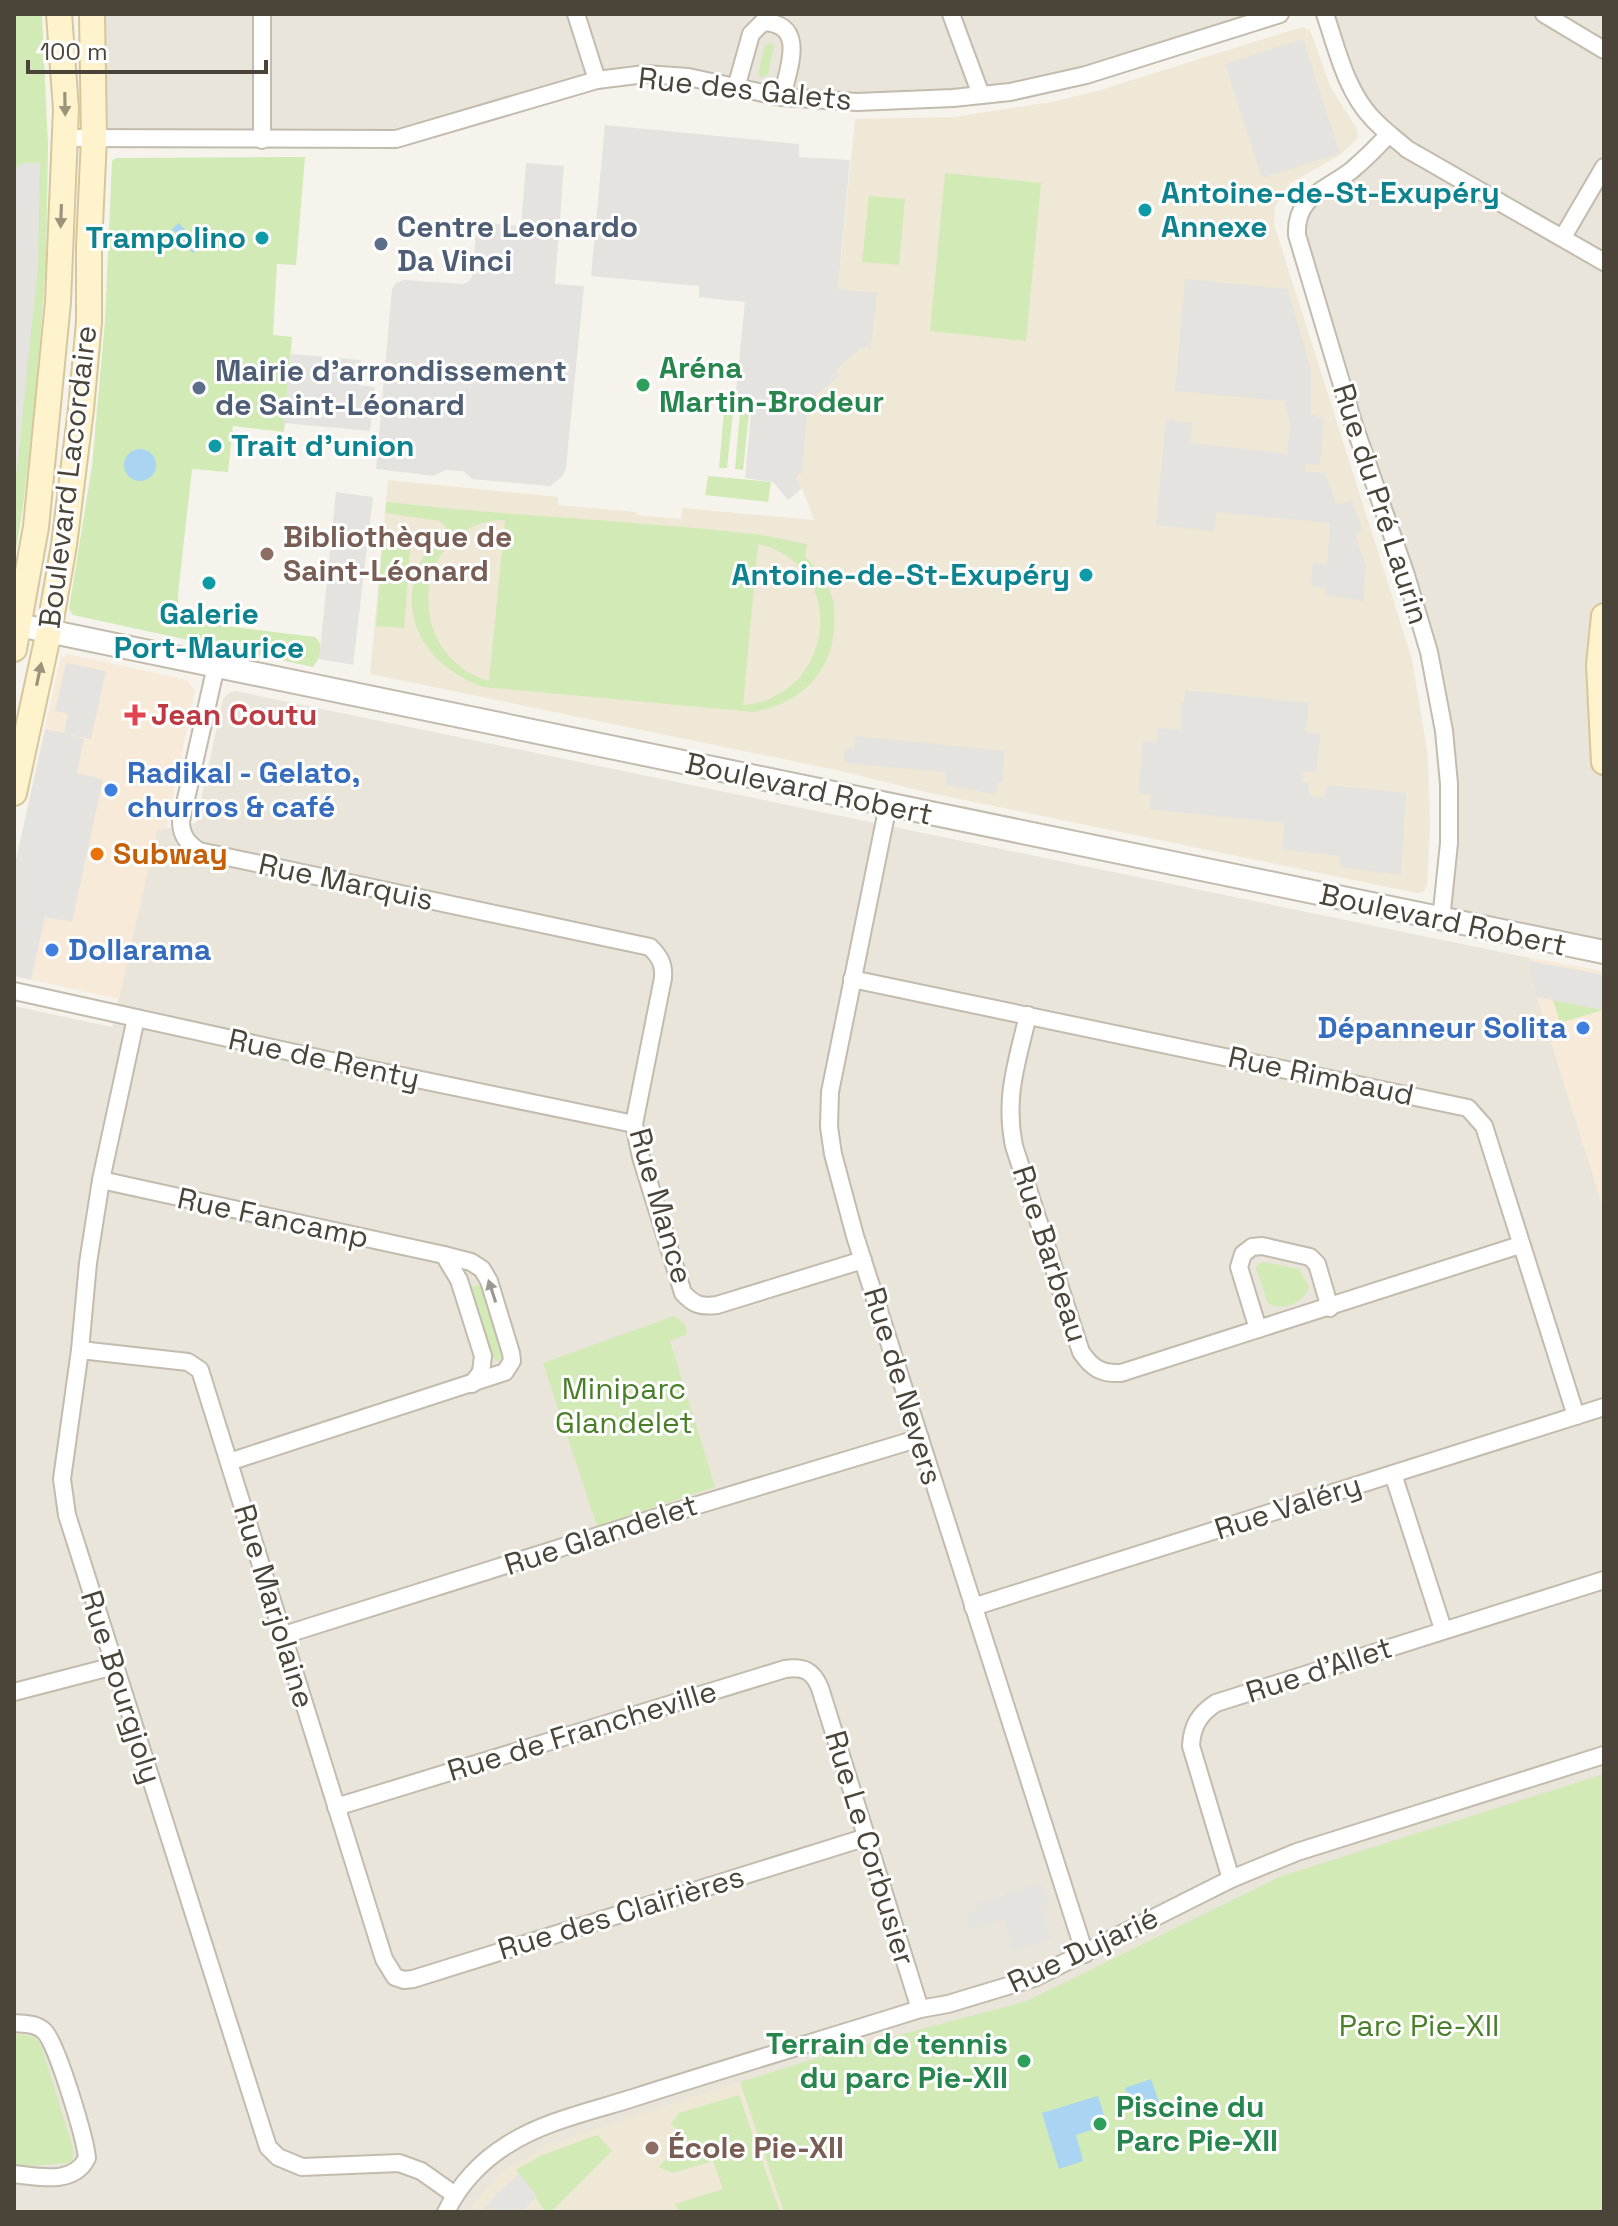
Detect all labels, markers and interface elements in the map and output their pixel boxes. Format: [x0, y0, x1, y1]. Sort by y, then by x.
scale bar [28, 24, 266, 74]
text: 100 m [40, 36, 108, 67]
street label: Rue des Galets [636, 58, 854, 119]
one-way arrow [59, 92, 71, 117]
place label: Antoine-de-St-Exupéry Annexe [1161, 173, 1500, 246]
marker: Antoine-de-St-Exupéry Annexe [1136, 201, 1154, 219]
one-way arrow [54, 204, 67, 229]
place label: Centre Leonardo Da Vinci [397, 207, 638, 280]
place label: Trampolino [86, 218, 246, 257]
marker: Trampolino [253, 229, 271, 247]
marker: Centre Leonardo Da Vinci [372, 235, 390, 253]
street label: Boulevard Lacordaire [30, 323, 105, 631]
place label: Aréna Martin-Brodeur [659, 348, 884, 421]
place label: Mairie d'arrondissement de Saint-Léonard [215, 351, 567, 424]
marker: Aréna Martin-Brodeur [634, 376, 652, 394]
street label: Rue du Pré Laurin [1324, 378, 1439, 629]
marker: Mairie d'arrondissement de Saint-Léonard [190, 379, 208, 397]
place label: Trait d'union [231, 426, 414, 465]
marker: Trait d'union [206, 437, 224, 455]
place label: Bibliothèque de Saint-Léonard [283, 517, 512, 590]
marker: Bibliothèque de Saint-Léonard [258, 545, 276, 563]
place label: Antoine-de-St-Exupéry [731, 555, 1070, 594]
marker: Antoine-de-St-Exupéry [1077, 566, 1095, 584]
marker: Galerie Port-Maurice [200, 574, 218, 592]
place label: Galerie Port-Maurice [114, 594, 304, 667]
one-way arrow [33, 661, 46, 686]
place label: Jean Coutu [151, 695, 317, 734]
marker: Jean Coutu [126, 706, 144, 724]
street label: Boulevard Robert [682, 743, 936, 834]
place label: Radikal - Gelato, churros & café [127, 753, 360, 826]
marker: Radikal - Gelato, churros & café [102, 781, 120, 799]
place label: Subway [113, 834, 228, 873]
street label: Rue Marquis [255, 844, 437, 919]
marker: Subway [88, 845, 106, 863]
street label: Boulevard Robert [1316, 874, 1570, 965]
place label: Dollarama [68, 930, 211, 969]
marker: Dollarama [43, 941, 61, 959]
place label: Dépanneur Solita [1317, 1008, 1567, 1047]
street label: Rue de Renty [225, 1019, 423, 1098]
marker: Dépanneur Solita [1574, 1019, 1592, 1037]
street label: Rue Rimbaud [1225, 1037, 1417, 1114]
street label: Rue Mance [621, 1124, 702, 1288]
street label: Rue Barbeau [1004, 1161, 1097, 1347]
street label: Rue Fancamp [174, 1178, 372, 1257]
one-way arrow [485, 1278, 497, 1302]
street label: Rue de Nevers [855, 1282, 952, 1489]
park label: Miniparc Glandelet [555, 1369, 693, 1442]
street label: Rue Valéry [1210, 1465, 1366, 1549]
street label: Rue Glandelet [499, 1485, 702, 1584]
street label: Rue Marjolaine [225, 1499, 324, 1713]
street label: Rue Bourgjoly [72, 1585, 171, 1789]
street label: Rue d'Allet [1241, 1628, 1397, 1711]
street label: Rue de Francheville [442, 1671, 721, 1790]
street label: Rue Le Corbusier [816, 1726, 925, 1970]
street label: Rue des Clairières [493, 1857, 749, 1968]
street label: Rue Dujarié [1001, 1898, 1164, 2001]
park label: Parc Pie-XII [1339, 2006, 1499, 2045]
place label: Terrain de tennis du parc Pie-XII [766, 2024, 1008, 2097]
marker: Terrain de tennis du parc Pie-XII [1015, 2052, 1033, 2070]
place label: Piscine du Parc Pie-XII [1116, 2087, 1278, 2160]
marker: Piscine du Parc Pie-XII [1091, 2115, 1109, 2133]
place label: École Pie-XII [668, 2128, 844, 2167]
marker: École Pie-XII [643, 2139, 661, 2157]

